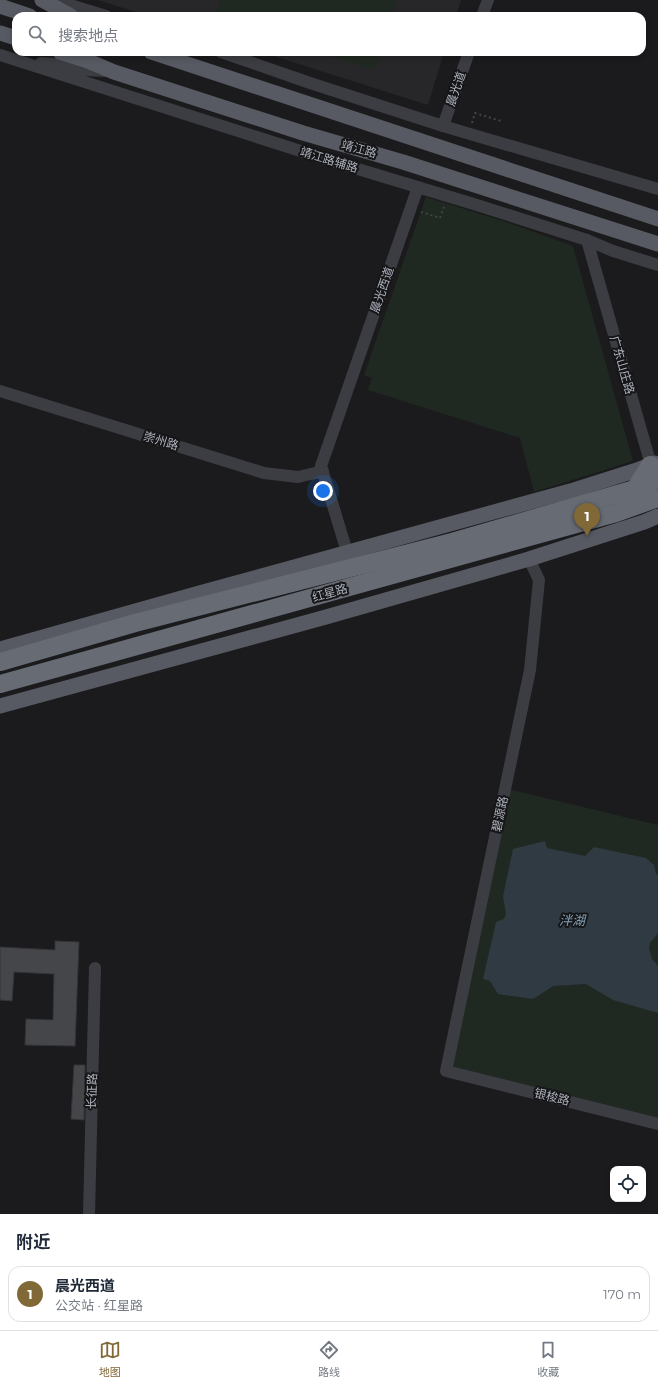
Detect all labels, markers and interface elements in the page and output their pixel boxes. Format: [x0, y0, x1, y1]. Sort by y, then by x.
search box [12, 12, 646, 56]
icon: search [26, 23, 48, 45]
text: 搜索地点 [58, 26, 118, 45]
street label: 晨光道 [443, 69, 468, 108]
street label: 靖江路 [340, 136, 379, 161]
street label: 靖江路辅路 [298, 144, 360, 175]
street label: 晨光西道 [367, 265, 396, 315]
street label: 广东山庄路 [607, 334, 638, 396]
street label: 崇州路 [142, 428, 181, 453]
your location [313, 481, 333, 501]
pin: 1 [574, 503, 600, 536]
street label: 红星路 [310, 580, 349, 605]
street label: 碧源路 [488, 795, 511, 833]
water label: 泮湖 [559, 912, 587, 928]
street label: 长征路 [83, 1073, 100, 1109]
street label: 银梭路 [533, 1085, 571, 1108]
map controls [610, 1166, 646, 1202]
button: locate [610, 1166, 646, 1202]
text: 附近 [16, 1232, 50, 1252]
text: 晨光西道 [55, 1276, 115, 1295]
text: 1 [27, 1286, 33, 1302]
text: 170 m [603, 1286, 641, 1302]
text: 公交站 · 红星路 [55, 1297, 143, 1313]
tab: 地图 [99, 1339, 121, 1379]
tab: 路线 [318, 1339, 340, 1379]
tab: 收藏 [537, 1339, 559, 1379]

